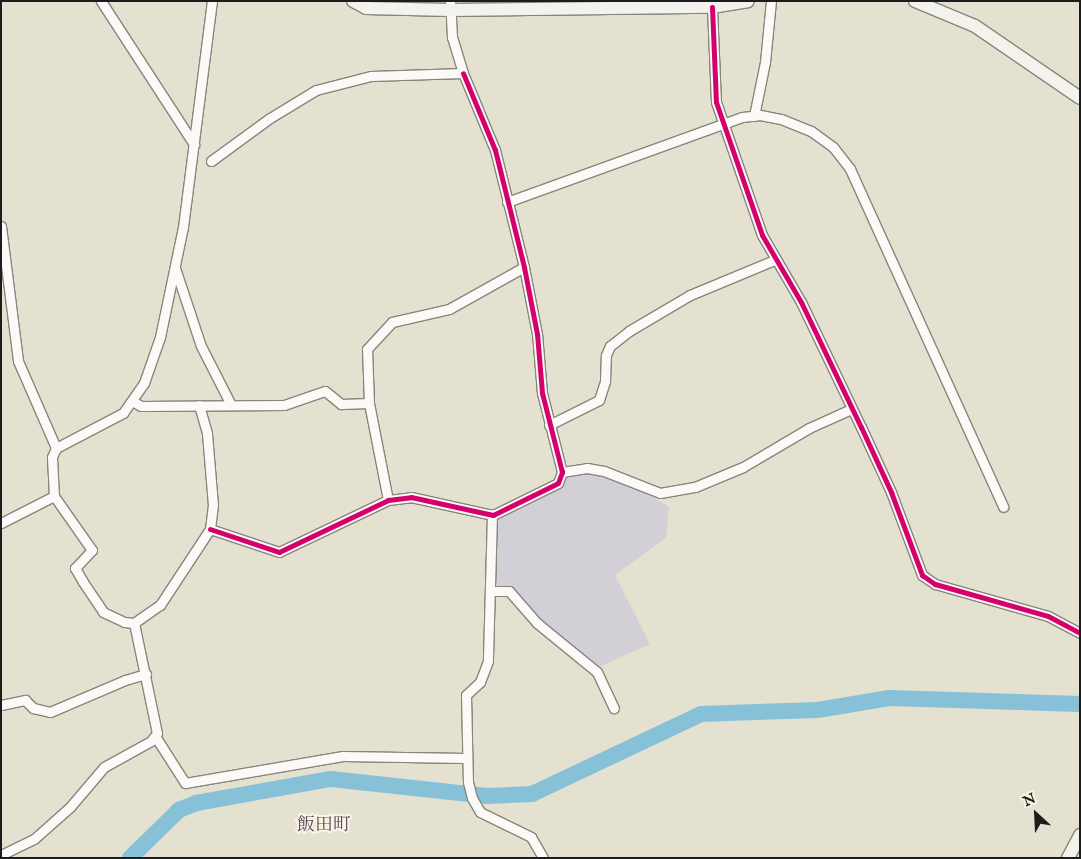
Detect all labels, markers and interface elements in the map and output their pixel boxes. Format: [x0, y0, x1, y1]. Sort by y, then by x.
north arrow [1011, 789, 1061, 839]
text: N [1020, 790, 1039, 811]
district label: 飯田町 [297, 815, 351, 837]

